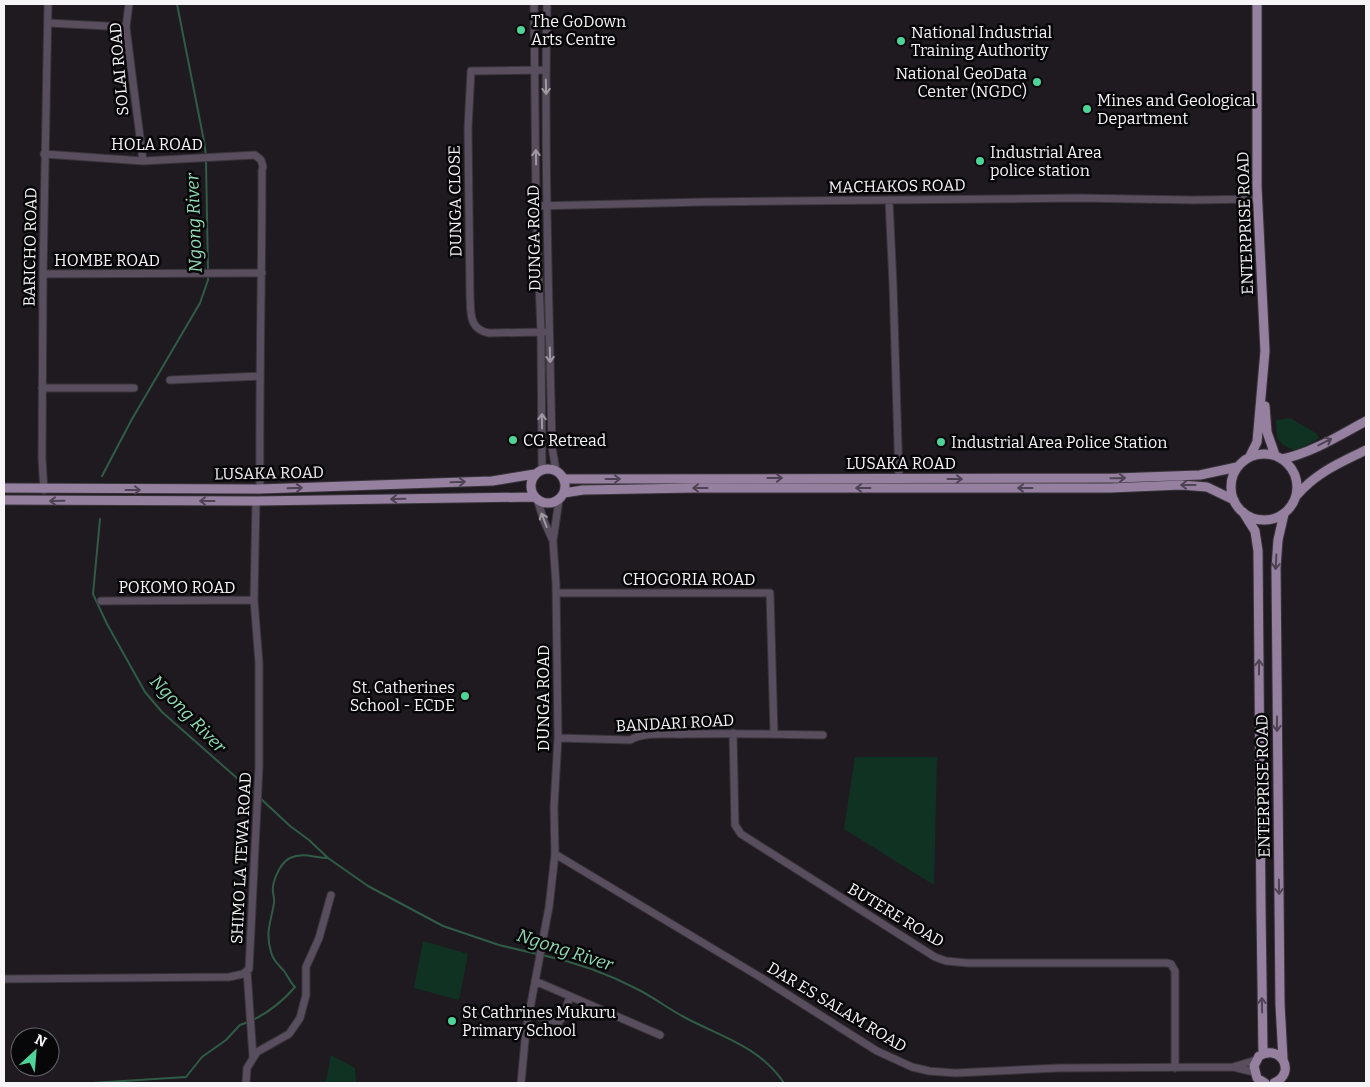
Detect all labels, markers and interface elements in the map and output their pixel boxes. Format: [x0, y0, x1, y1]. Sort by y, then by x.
place label: The GoDown Arts Centre [531, 12, 626, 49]
street label: SOLAI ROAD [105, 21, 133, 117]
place label: National Industrial Training Authority [911, 23, 1052, 60]
marker: The GoDown Arts Centre [515, 24, 527, 36]
marker: National Industrial Training Authority [895, 35, 907, 47]
place label: National GeoData Center (NGDC) [895, 64, 1027, 101]
marker: National GeoData Center (NGDC) [1031, 76, 1043, 88]
one-way arrow [541, 79, 551, 95]
place label: Mines and Geological Department [1097, 91, 1256, 128]
marker: Mines and Geological Department [1081, 103, 1093, 115]
street label: HOLA ROAD [111, 135, 203, 154]
place label: Industrial Area police station [990, 143, 1102, 180]
street label: DUNGA CLOSE [445, 145, 465, 257]
one-way arrow [531, 150, 541, 166]
street label: ENTERPRISE ROAD [1233, 151, 1257, 295]
marker: Industrial Area police station [974, 155, 986, 167]
water label: Ngong River [181, 172, 207, 273]
street label: MACHAKOS ROAD [828, 175, 966, 197]
street label: DUNGA ROAD [524, 185, 544, 291]
street label: BARICHO ROAD [19, 187, 41, 307]
street label: HOMBE ROAD [54, 251, 160, 270]
one-way arrow [546, 347, 555, 363]
one-way arrow [537, 413, 547, 430]
place label: CG Retread [523, 431, 607, 450]
place label: Industrial Area Police Station [951, 433, 1167, 452]
marker: CG Retread [507, 434, 519, 446]
marker: Industrial Area Police Station [935, 436, 947, 448]
one-way arrow [1317, 437, 1332, 446]
street label: LUSAKA ROAD [846, 454, 956, 473]
street label: LUSAKA ROAD [214, 463, 324, 483]
one-way arrow [766, 473, 783, 483]
one-way arrow [604, 474, 620, 484]
one-way arrow [947, 474, 963, 483]
one-way arrow [1109, 474, 1125, 483]
one-way arrow [449, 477, 465, 487]
one-way arrow [1180, 480, 1196, 490]
one-way arrow [693, 483, 709, 493]
one-way arrow [855, 483, 872, 493]
one-way arrow [1018, 483, 1034, 493]
one-way arrow [287, 484, 303, 493]
one-way arrow [124, 485, 140, 495]
one-way arrow [391, 494, 407, 503]
one-way arrow [50, 496, 66, 506]
one-way arrow [199, 496, 216, 506]
one-way arrow [539, 513, 548, 529]
one-way arrow [1272, 554, 1281, 570]
street label: CHOGORIA ROAD [622, 570, 756, 589]
street label: POKOMO ROAD [118, 578, 236, 597]
street label: DUNGA ROAD [534, 645, 553, 751]
one-way arrow [1254, 659, 1264, 676]
water label: Ngong River [145, 671, 231, 758]
place label: St. Catherines School - ECDE [350, 678, 455, 715]
marker: St. Catherines School - ECDE [459, 690, 471, 702]
street label: BANDARI ROAD [615, 710, 735, 736]
street label: ENTERPRISE ROAD [1252, 714, 1274, 858]
one-way arrow [1272, 716, 1282, 732]
street label: SHIMO LA TEWA ROAD [227, 771, 255, 945]
street label: BUTERE ROAD [844, 879, 948, 951]
one-way arrow [1274, 879, 1283, 895]
water label: Ngong River [514, 924, 616, 976]
street label: DAR ES SALAM ROAD [764, 958, 910, 1056]
one-way arrow [1257, 997, 1267, 1013]
place label: St Cathrines Mukuru Primary School [462, 1003, 616, 1040]
marker: St Cathrines Mukuru Primary School [446, 1015, 458, 1027]
north arrow [10, 1027, 60, 1077]
text: N [32, 1031, 49, 1051]

